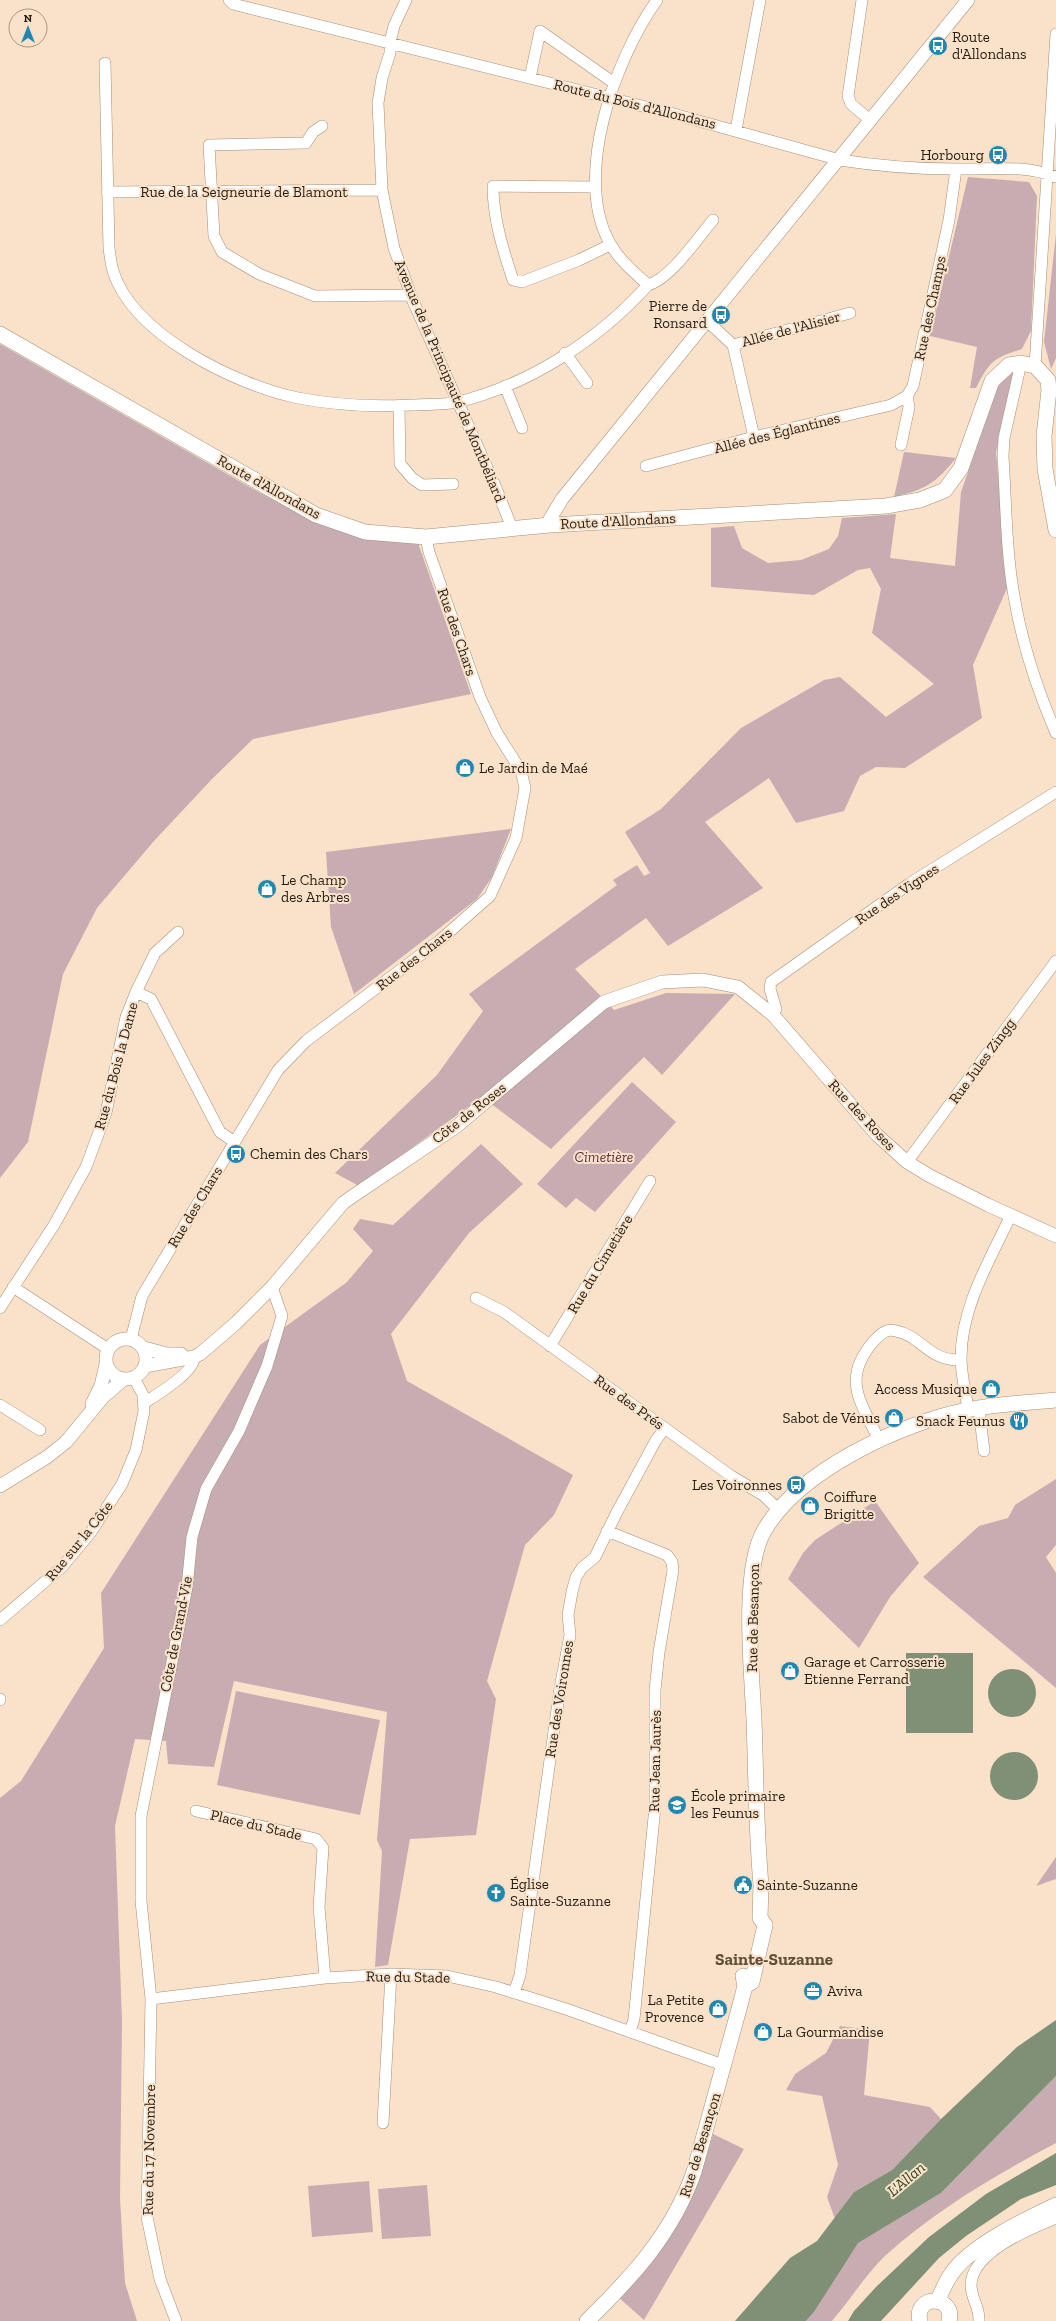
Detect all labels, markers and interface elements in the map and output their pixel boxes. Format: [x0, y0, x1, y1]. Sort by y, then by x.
north arrow [8, 8, 48, 48]
text: N [24, 12, 33, 25]
place label: Route d'Allondans [952, 28, 1027, 63]
bus stop icon: Route d'Allondans [927, 35, 949, 57]
street label: Route du Bois d'Allondans [552, 75, 718, 133]
bus stop icon: Horbourg [987, 144, 1009, 166]
place label: Horbourg [920, 146, 984, 164]
street label: Rue de la Seigneurie de Blamont [140, 183, 348, 201]
street label: Rue des Champs [910, 254, 950, 362]
street label: Avenue de la Principauté de Montbéliard [391, 257, 510, 506]
place label: Pierre de Ronsard [649, 297, 708, 332]
bus stop icon: Pierre de Ronsard [710, 304, 732, 326]
street label: Allée de l'Alisier [740, 307, 842, 351]
street label: Allée des Églantines [712, 409, 842, 457]
street label: Route d'Allondans [214, 451, 324, 523]
street label: Route d'Allondans [560, 509, 676, 533]
street label: Rue des Chars [434, 586, 480, 678]
shop icon: Le Jardin de Maé [454, 757, 476, 779]
place label: Le Jardin de Maé [479, 759, 588, 777]
street label: Rue des Vignes [852, 859, 942, 929]
place label: Le Champ des Arbres [281, 871, 350, 906]
shop icon: Le Champ des Arbres [256, 878, 278, 900]
street label: Rue des Chars [372, 924, 456, 994]
street label: Rue du Bois la Dame [90, 1000, 142, 1132]
street label: Rue Jules Zingg [945, 1015, 1019, 1107]
street label: Rue des Roses [825, 1076, 899, 1154]
street label: Côte de Roses [428, 1078, 510, 1148]
bus stop icon: Chemin des Chars [225, 1143, 247, 1165]
place label: Chemin des Chars [250, 1145, 368, 1163]
park label: Cimetière [575, 1148, 633, 1166]
street label: Rue des Chars [164, 1163, 226, 1251]
street label: Rue du Cimetière [563, 1211, 637, 1317]
street label: Rue des Prés [591, 1371, 667, 1433]
shop icon: Access Musique [980, 1378, 1002, 1400]
place label: Access Musique [874, 1380, 977, 1398]
shop icon: Sabot de Vénus [883, 1407, 905, 1429]
place label: Sabot de Vénus [783, 1409, 880, 1427]
restaurant icon: Snack Feunus [1008, 1410, 1030, 1432]
place label: Snack Feunus [916, 1412, 1005, 1430]
bus stop icon: Les Voironnes [785, 1474, 807, 1496]
place label: Les Voironnes [692, 1476, 782, 1494]
place label: Coiffure Brigitte [824, 1488, 877, 1523]
shop icon: Coiffure Brigitte [799, 1495, 821, 1517]
street label: Rue sur la Côte [41, 1498, 117, 1584]
street label: Rue de Besançon [743, 1563, 763, 1672]
street label: Côte de Grand-Vie [156, 1575, 196, 1693]
street label: Rue des Voironnes [541, 1639, 577, 1759]
place label: Garage et Carrosserie Etienne Ferrand [804, 1653, 945, 1688]
shop icon: Garage et Carrosserie Etienne Ferrand [779, 1660, 801, 1682]
street label: Rue Jean Jaurès [645, 1710, 665, 1812]
place label: École primaire les Feunus [691, 1787, 785, 1822]
school or university icon: École primaire les Feunus [666, 1794, 688, 1816]
street label: Place du Stade [208, 1806, 304, 1844]
public building icon: Sainte-Suzanne [732, 1874, 754, 1896]
place label: Église Sainte-Suzanne [510, 1875, 611, 1910]
place label: Sainte-Suzanne [757, 1876, 858, 1894]
church icon: Église Sainte-Suzanne [485, 1882, 507, 1904]
district label: Sainte-Suzanne [715, 1949, 833, 1969]
street label: Rue du Stade [366, 1967, 450, 1987]
office icon: Aviva [802, 1980, 824, 2002]
place label: Aviva [827, 1982, 863, 2000]
place label: La Petite Provence [645, 1991, 704, 2026]
shop icon: La Petite Provence [707, 1998, 729, 2020]
shop icon: La Gourmandise [752, 2021, 774, 2043]
place label: La Gourmandise [777, 2023, 883, 2041]
street label: Rue du 17 Novembre [139, 2084, 159, 2216]
street label: Rue de Besançon [676, 2090, 725, 2200]
water label: L'Allan [883, 2158, 929, 2200]

